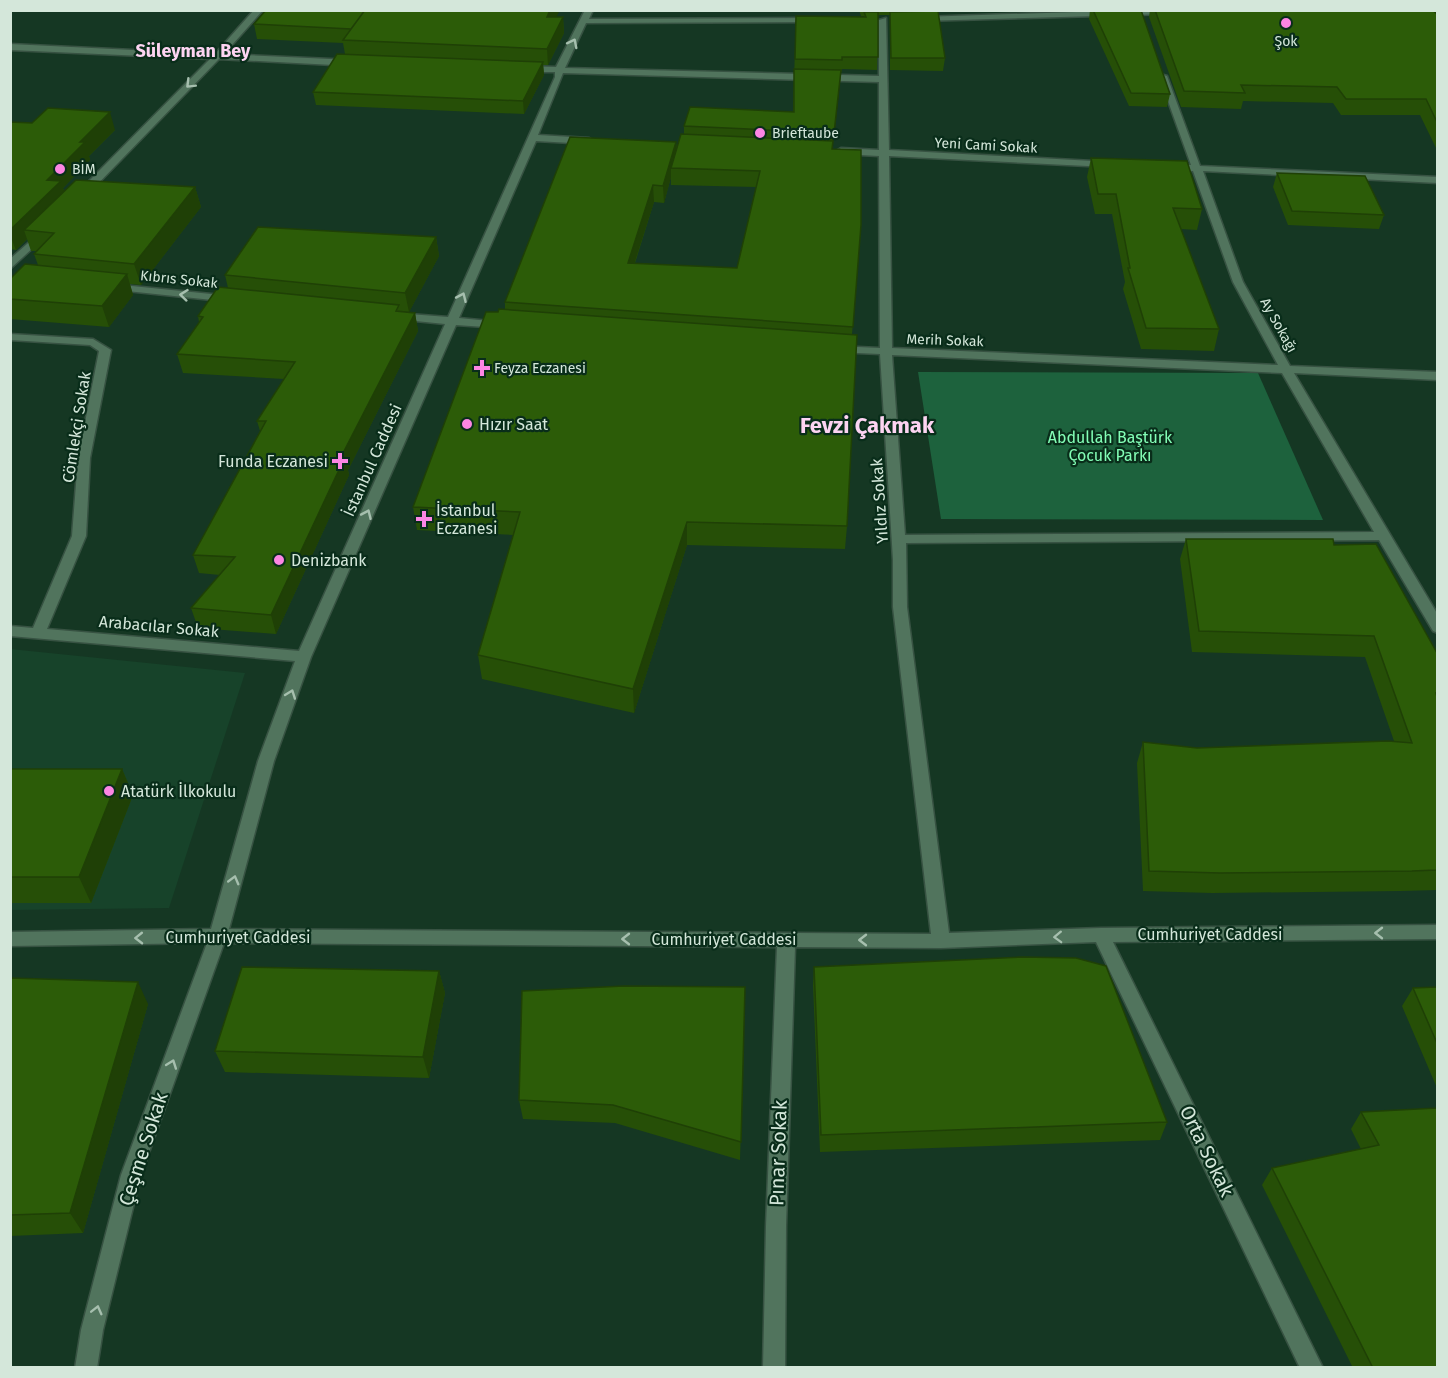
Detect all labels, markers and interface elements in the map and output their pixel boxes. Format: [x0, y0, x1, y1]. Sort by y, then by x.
marker: Şok [1279, 16, 1293, 30]
place label: Şok [1275, 33, 1298, 50]
one-way arrow [566, 39, 577, 50]
district label: Süleyman Bey [136, 40, 251, 62]
one-way arrow [187, 77, 197, 88]
place label: Brieftaube [772, 125, 839, 142]
marker: Brieftaube [753, 126, 767, 140]
street label: Yeni Cami Sokak [934, 134, 1039, 157]
place label: BİM [72, 160, 96, 178]
marker: BİM [53, 162, 67, 176]
street label: Kıbrıs Sokak [139, 267, 219, 292]
one-way arrow [180, 289, 189, 301]
one-way arrow [455, 293, 467, 304]
street label: Ay Sokağı [1257, 295, 1301, 356]
street label: Merih Sokak [906, 331, 985, 350]
place label: Feyza Eczanesi [494, 360, 586, 377]
marker: Feyza Eczanesi [475, 361, 489, 375]
street label: Cömlekçi Sokak [58, 369, 96, 484]
street label: İstanbul Caddesi [338, 401, 406, 519]
district label: Fevzi Çakmak [800, 412, 935, 439]
place label: Hızır Saat [479, 415, 548, 434]
marker: Hızır Saat [460, 417, 474, 431]
park label: Abdullah Baştürk Çocuk Parkı [1048, 428, 1173, 466]
place label: Funda Eczanesi [218, 452, 328, 471]
marker: Funda Eczanesi [333, 454, 347, 468]
street label: Yıldız Sokak [867, 457, 892, 544]
place label: İstanbul Eczanesi [436, 500, 497, 538]
one-way arrow [360, 510, 372, 521]
marker: İstanbul Eczanesi [417, 512, 431, 526]
place label: Denizbank [291, 551, 367, 570]
marker: Denizbank [272, 553, 286, 567]
street label: Arabacılar Sokak [98, 612, 221, 641]
one-way arrow [283, 689, 296, 699]
place label: Atatürk İlkokulu [121, 781, 236, 801]
marker: Atatürk İlkokulu [102, 784, 116, 798]
one-way arrow [227, 875, 239, 886]
street label: Cumhuriyet Caddesi [1138, 925, 1282, 944]
one-way arrow [1375, 927, 1384, 939]
street label: Cumhuriyet Caddesi [166, 928, 310, 947]
street label: Cumhuriyet Caddesi [652, 930, 796, 949]
one-way arrow [1054, 930, 1063, 943]
one-way arrow [135, 931, 144, 944]
one-way arrow [622, 933, 631, 945]
one-way arrow [859, 934, 868, 946]
one-way arrow [165, 1059, 177, 1070]
street label: Çeşme Sokak [113, 1088, 174, 1209]
street label: Pınar Sokak [764, 1099, 792, 1206]
street label: Orta Sokak [1175, 1101, 1240, 1201]
one-way arrow [90, 1305, 102, 1316]

